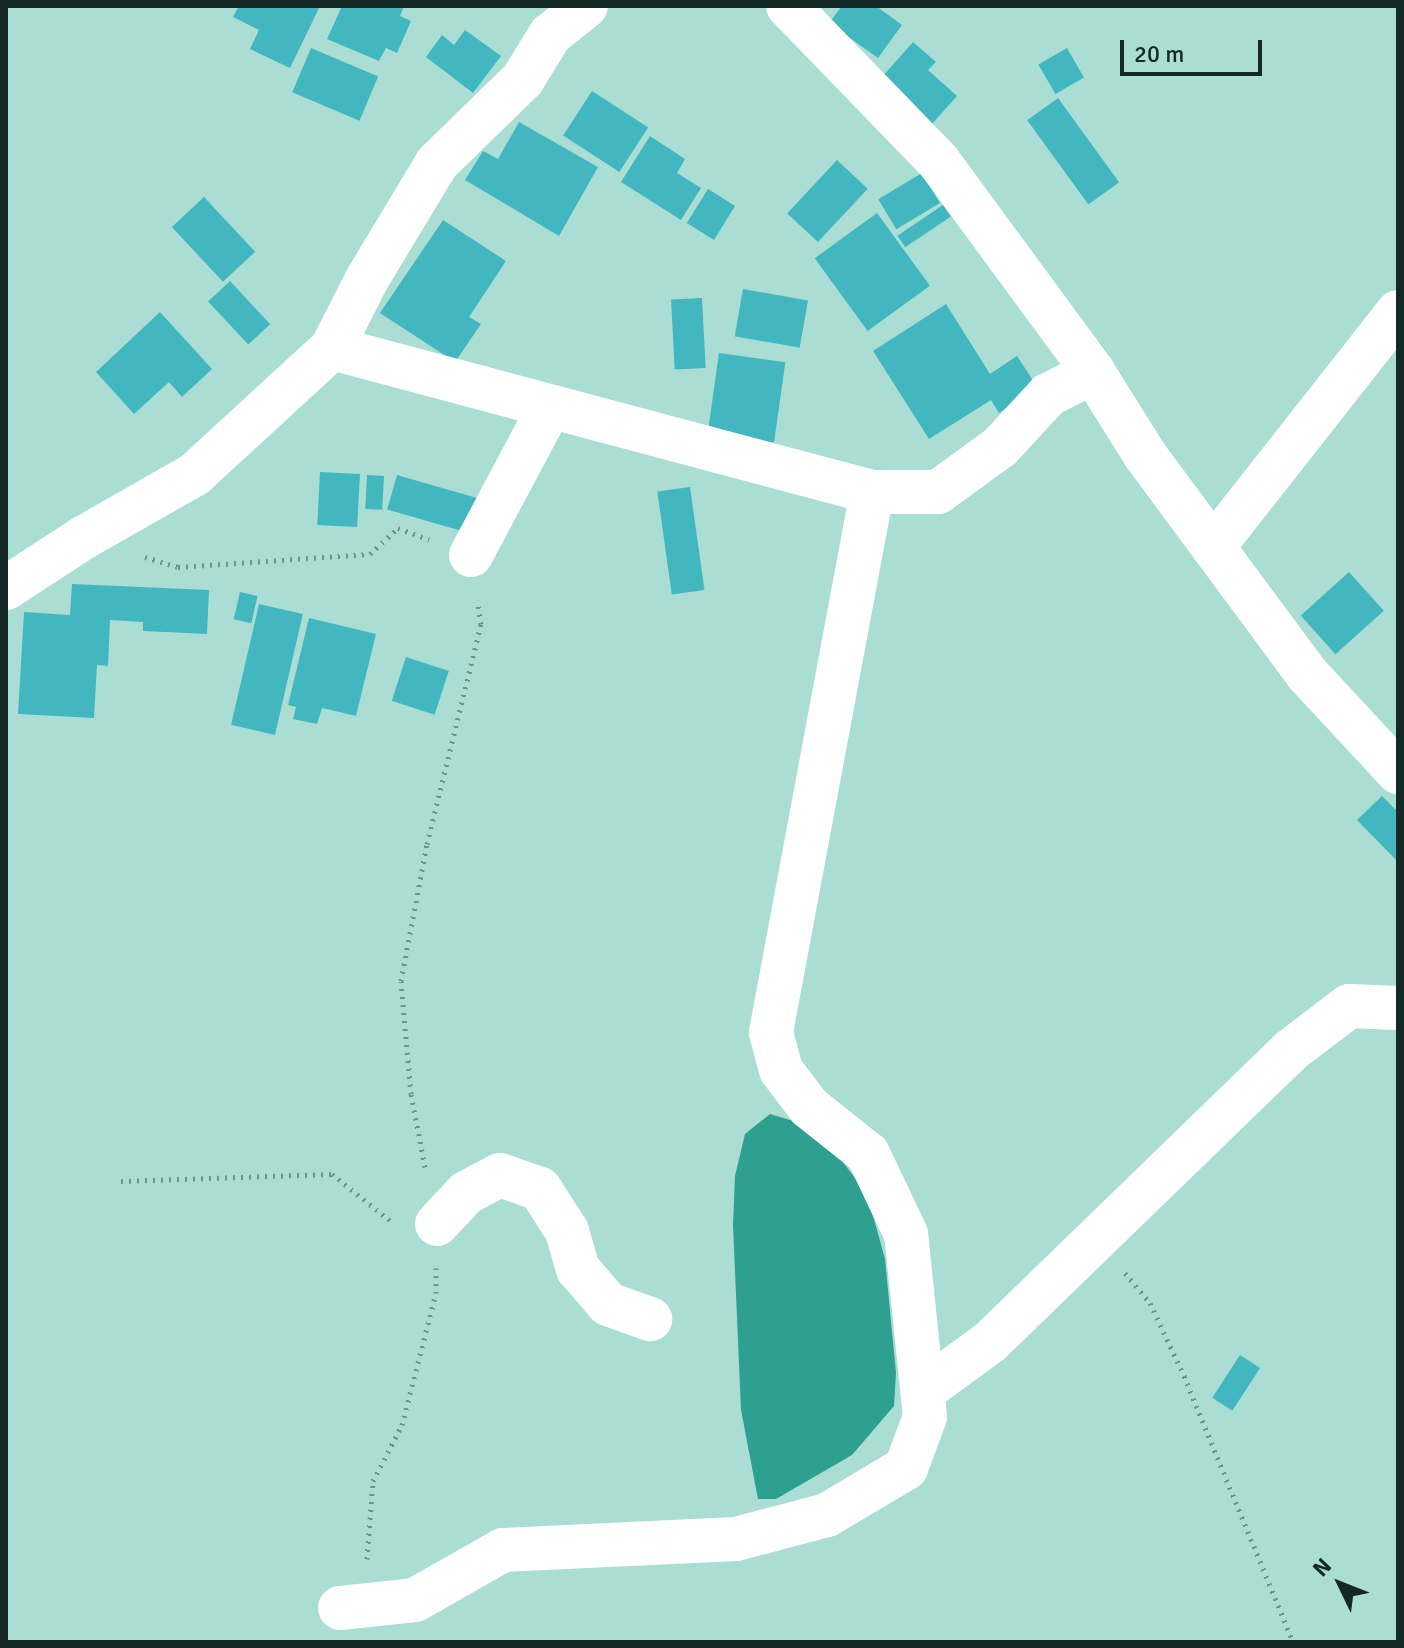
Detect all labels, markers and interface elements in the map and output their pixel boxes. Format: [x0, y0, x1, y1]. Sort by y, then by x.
scale bar [1124, 24, 1266, 74]
text: 20 m [1134, 39, 1184, 69]
north arrow [1300, 1544, 1380, 1624]
text: N [1307, 1552, 1337, 1582]

